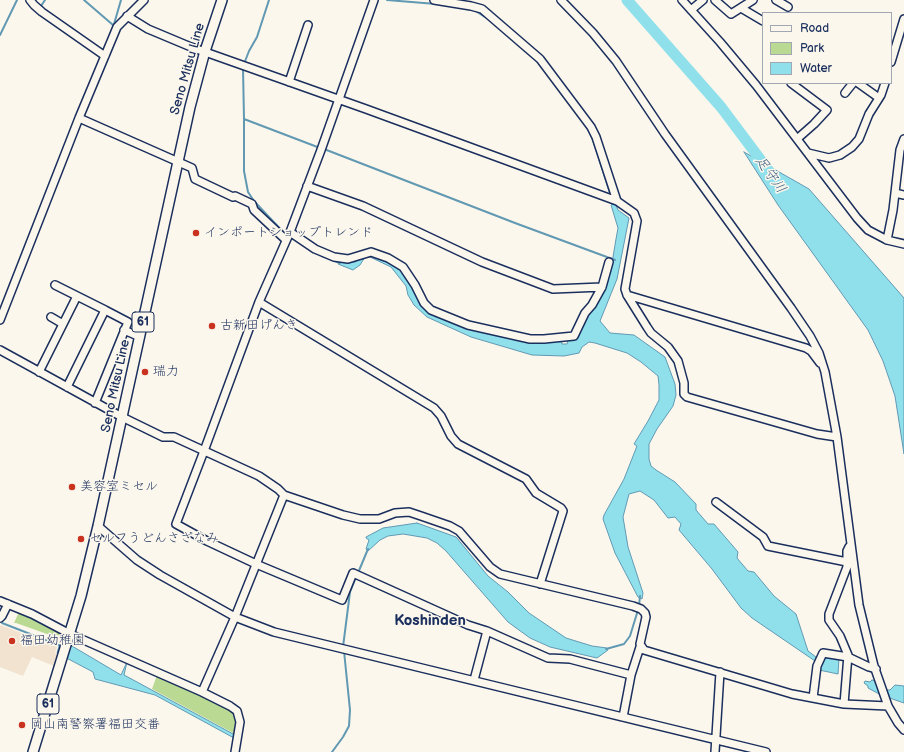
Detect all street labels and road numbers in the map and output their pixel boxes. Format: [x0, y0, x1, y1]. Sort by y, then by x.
street label: Seno Mitsu Line [167, 21, 209, 117]
road number: 61 [132, 312, 154, 332]
street label: Seno Mitsu Line [99, 338, 133, 434]
road number: 61 [37, 694, 59, 714]

